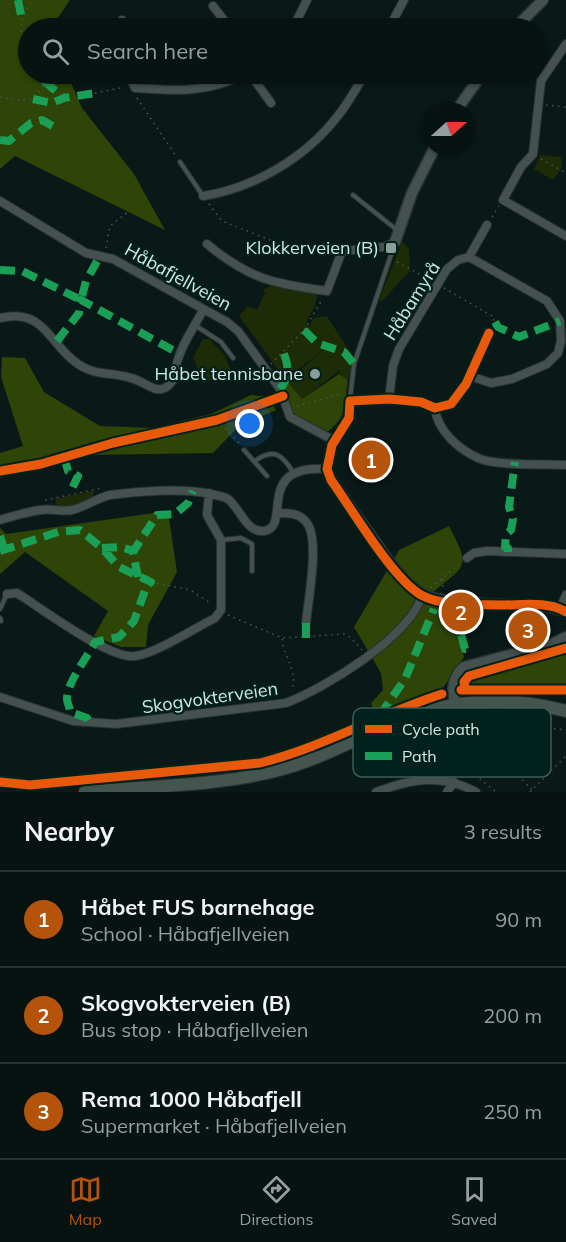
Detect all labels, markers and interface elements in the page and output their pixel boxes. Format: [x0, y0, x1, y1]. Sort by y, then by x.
search box [18, 18, 548, 84]
icon: search [39, 35, 72, 68]
text: Search here [87, 37, 208, 65]
north arrow [422, 102, 476, 156]
place label: Klokkerveien (B) [246, 236, 379, 259]
street label: Håbafjellveien [121, 238, 236, 315]
marker: Klokkerveien (B) [384, 241, 398, 255]
street label: Håbamyrå [378, 257, 445, 344]
place label: Håbet tennisbane [155, 362, 303, 385]
marker: Håbet tennisbane [308, 367, 322, 381]
your location [235, 409, 264, 438]
pin: 1 [352, 438, 391, 482]
pin: 2 [442, 590, 480, 634]
pin: 3 [508, 608, 548, 652]
street label: Skogvokterveien [140, 677, 279, 718]
legend [353, 708, 551, 777]
text: Cycle path [402, 719, 480, 739]
text: Path [402, 746, 437, 766]
text: Nearby [24, 815, 114, 848]
text: 3 results [464, 819, 542, 844]
text: Håbet FUS barnehage [81, 893, 315, 921]
text: 1 [38, 907, 50, 932]
text: 90 m [495, 907, 542, 932]
text: School · Håbafjellveien [81, 921, 290, 946]
text: Skogvokterveien (B) [81, 989, 292, 1017]
text: 2 [38, 1003, 50, 1028]
text: 200 m [483, 1003, 542, 1028]
text: Bus stop · Håbafjellveien [81, 1017, 308, 1042]
text: Rema 1000 Håbafjell [81, 1085, 302, 1113]
text: 3 [38, 1099, 50, 1124]
text: 250 m [483, 1099, 542, 1124]
text: Supermarket · Håbafjellveien [81, 1113, 347, 1138]
tab: Map [69, 1173, 102, 1229]
tab: Directions [239, 1173, 313, 1229]
tab: Saved [451, 1173, 497, 1229]

